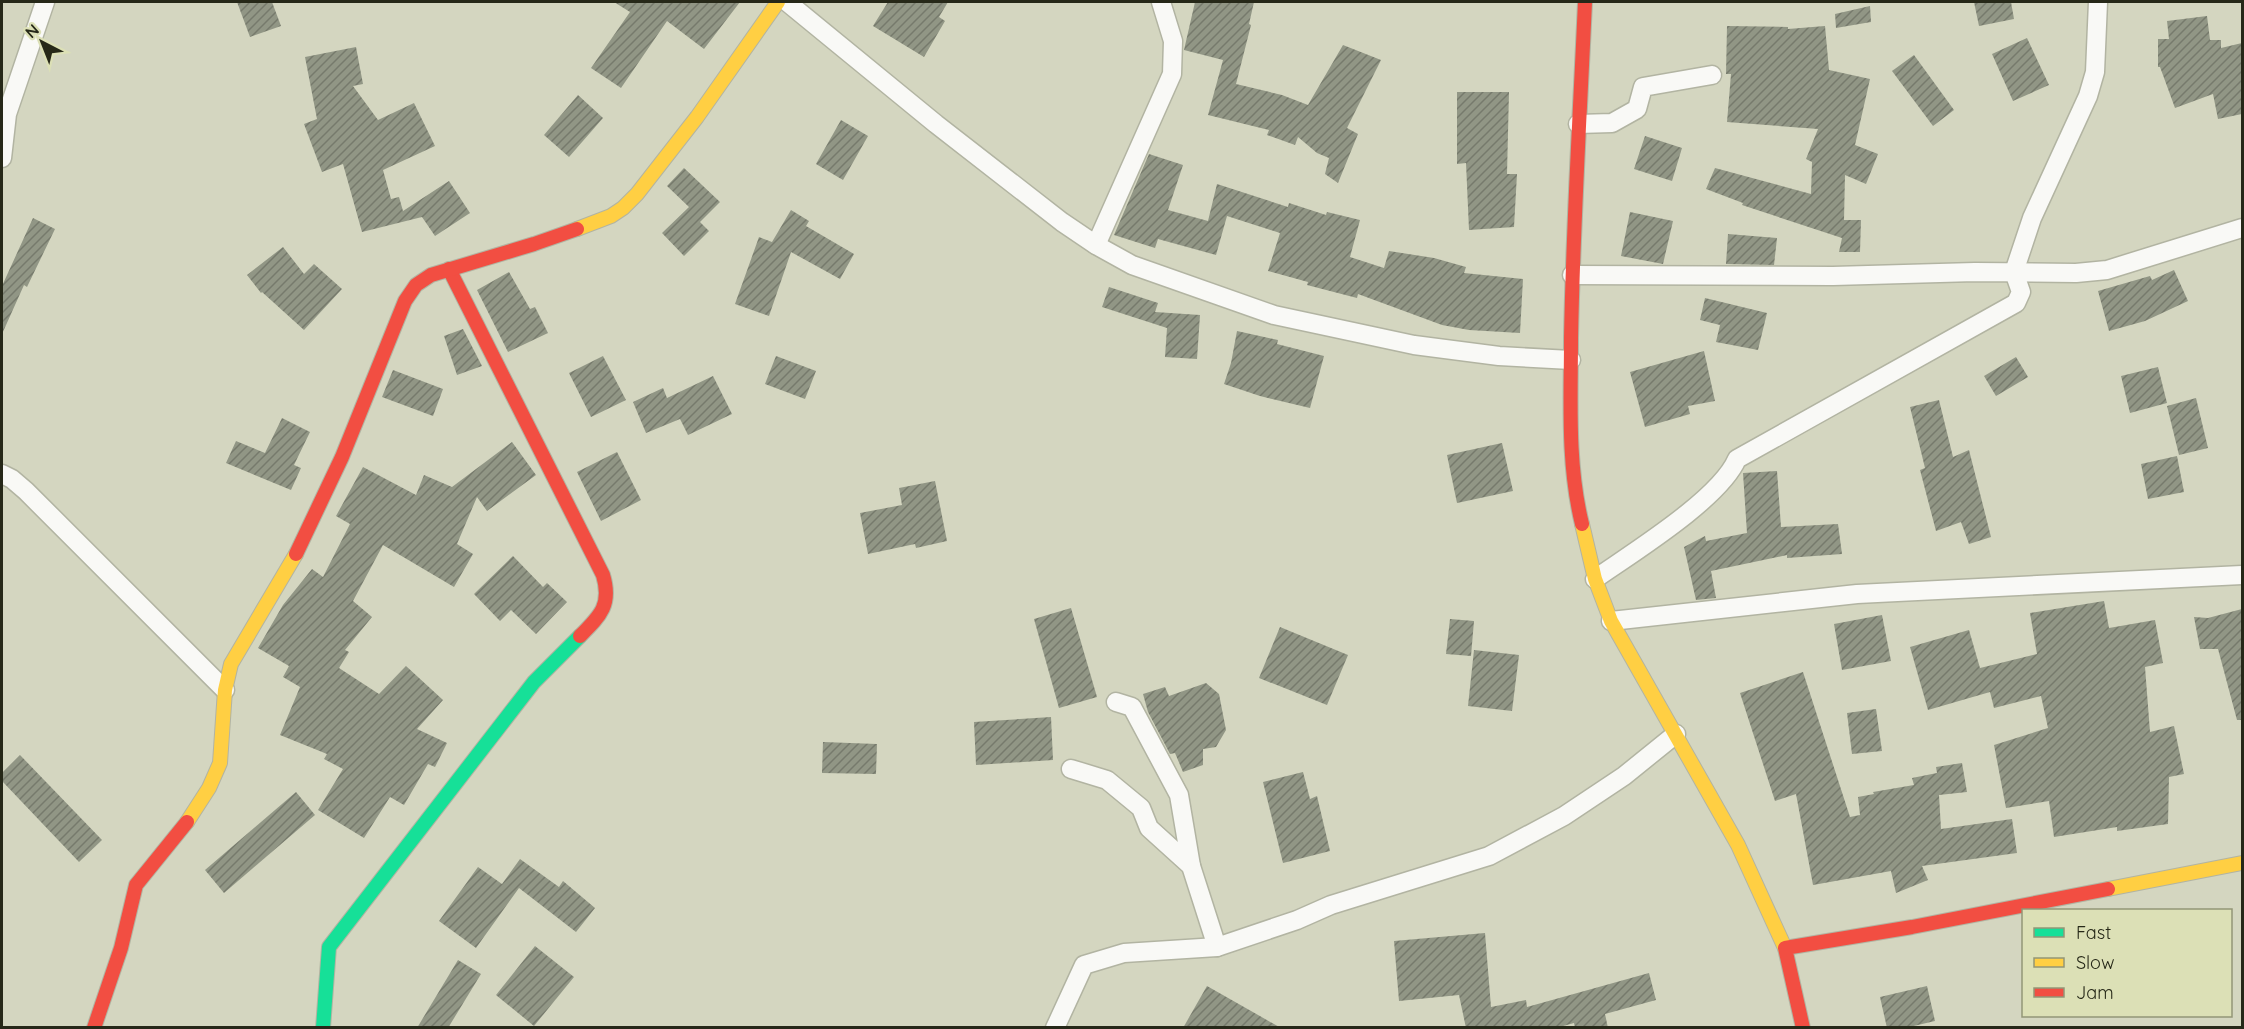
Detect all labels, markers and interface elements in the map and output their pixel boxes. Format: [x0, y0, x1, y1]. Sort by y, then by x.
north arrow [12, 12, 72, 72]
text: N [21, 19, 43, 42]
legend [2022, 909, 2232, 1017]
text: Fast [2076, 921, 2111, 944]
text: Slow [2076, 951, 2114, 974]
text: Jam [2076, 981, 2114, 1004]

